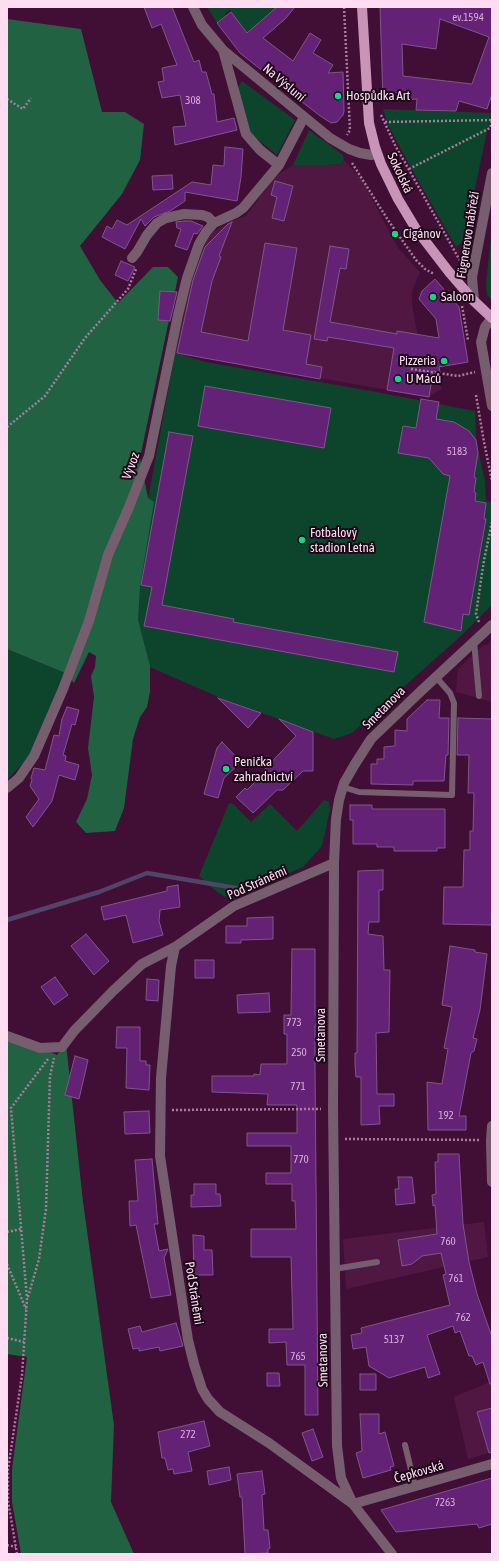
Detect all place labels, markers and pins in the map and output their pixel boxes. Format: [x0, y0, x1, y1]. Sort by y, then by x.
place label: Hospůdka Art [346, 88, 410, 104]
marker: Hospůdka Art [333, 91, 343, 101]
place label: Cigánov [403, 226, 441, 242]
marker: Cigánov [390, 229, 400, 239]
place label: Saloon [441, 289, 474, 305]
marker: Saloon [428, 292, 438, 302]
place label: Pizzeria [399, 353, 436, 369]
marker: Pizzeria [439, 356, 449, 366]
place label: U Máců [406, 371, 441, 387]
marker: U Máců [393, 374, 403, 384]
place label: Fotbalový stadion Letná [310, 525, 375, 556]
marker: Fotbalový stadion Letná [297, 535, 307, 545]
place label: Penička zahradnictví [234, 754, 293, 785]
marker: Penička zahradnictví [221, 764, 231, 774]

